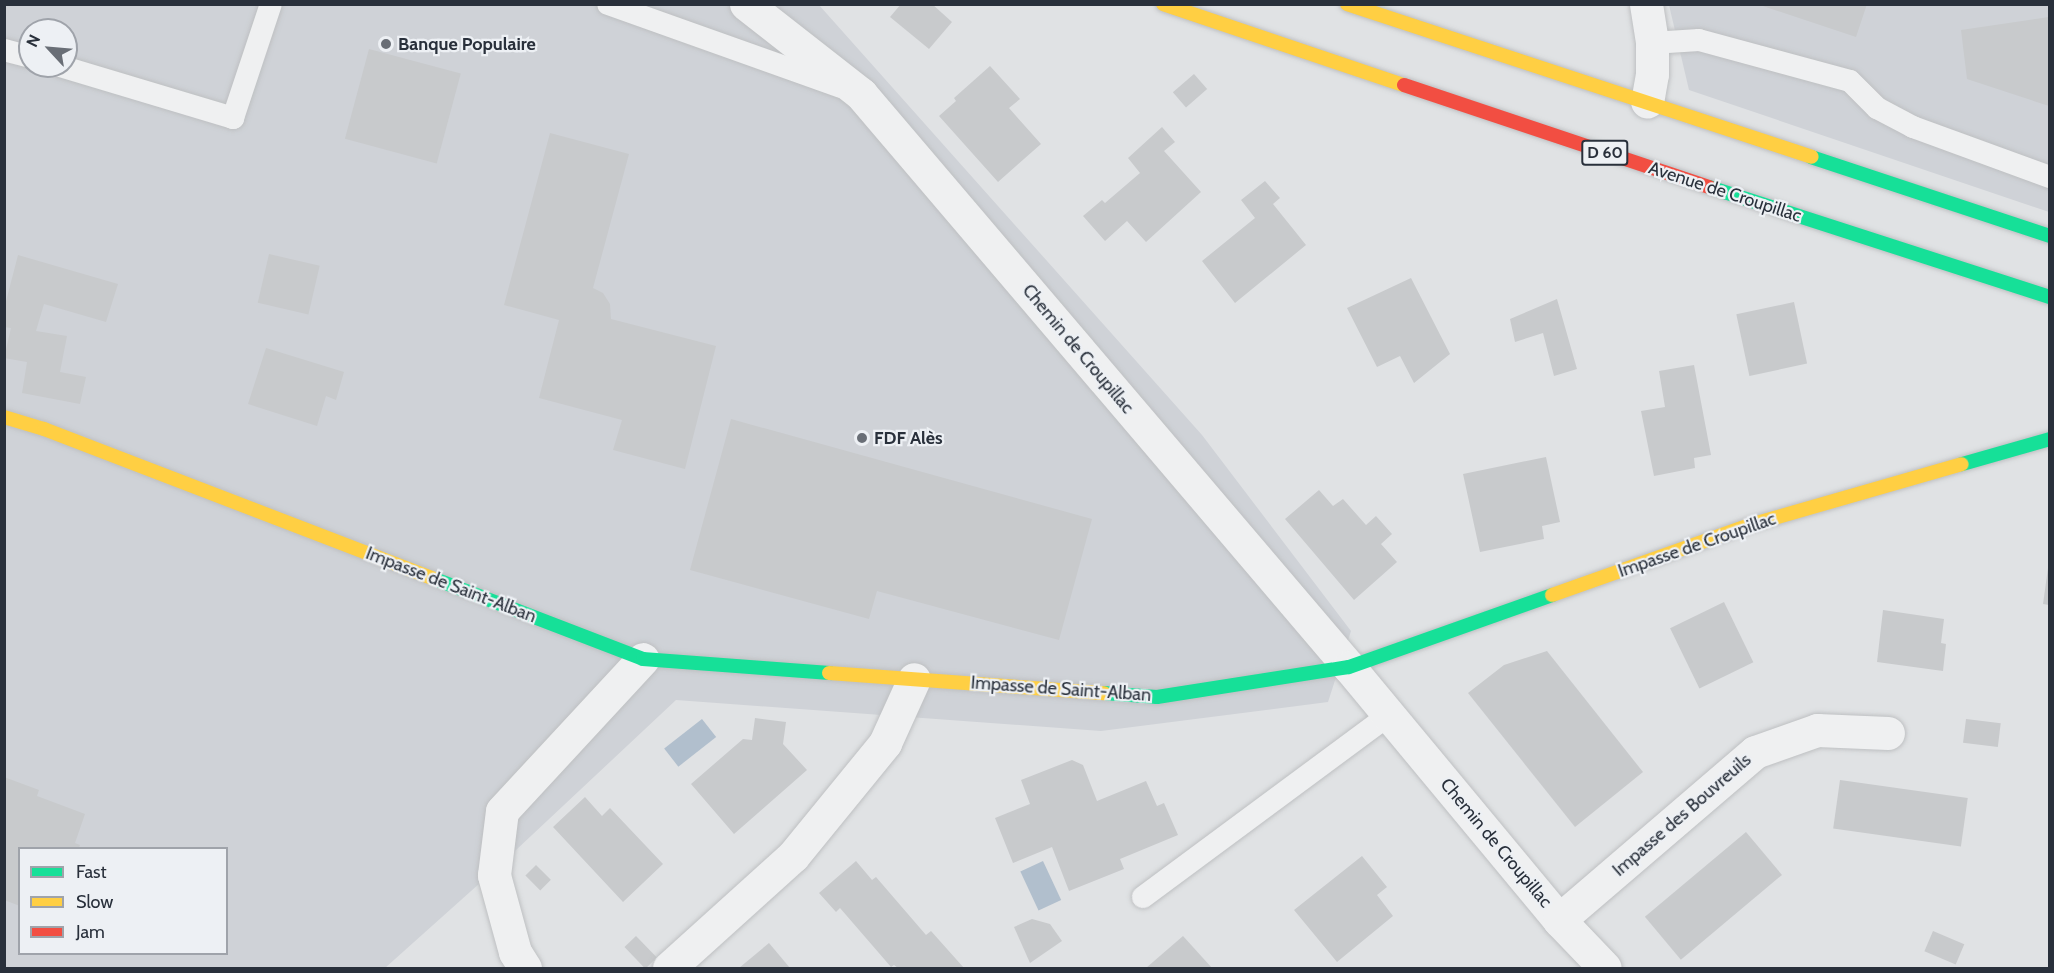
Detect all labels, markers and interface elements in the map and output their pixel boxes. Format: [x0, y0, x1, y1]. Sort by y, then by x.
north arrow [18, 18, 78, 78]
text: N [22, 32, 44, 50]
place label: Banque Populaire [398, 33, 536, 55]
marker: Banque Populaire [379, 37, 393, 51]
road number: D 60 [1581, 140, 1629, 166]
street label: Avenue de Croupillac [1646, 157, 1804, 227]
street label: Chemin de Croupillac [1018, 280, 1138, 418]
place label: FDF Alès [874, 427, 943, 449]
marker: FDF Alès [855, 431, 869, 445]
street label: Impasse de Croupillac [1615, 508, 1779, 582]
street label: Impasse de Saint-Alban [363, 543, 539, 627]
street label: Impasse de Saint-Alban [970, 672, 1152, 706]
street label: Impasse des Bouvreuils [1608, 749, 1756, 881]
street label: Chemin de Croupillac [1436, 774, 1556, 912]
legend [18, 847, 228, 955]
text: Fast [76, 861, 107, 883]
text: Slow [76, 891, 113, 913]
text: Jam [76, 921, 105, 943]

